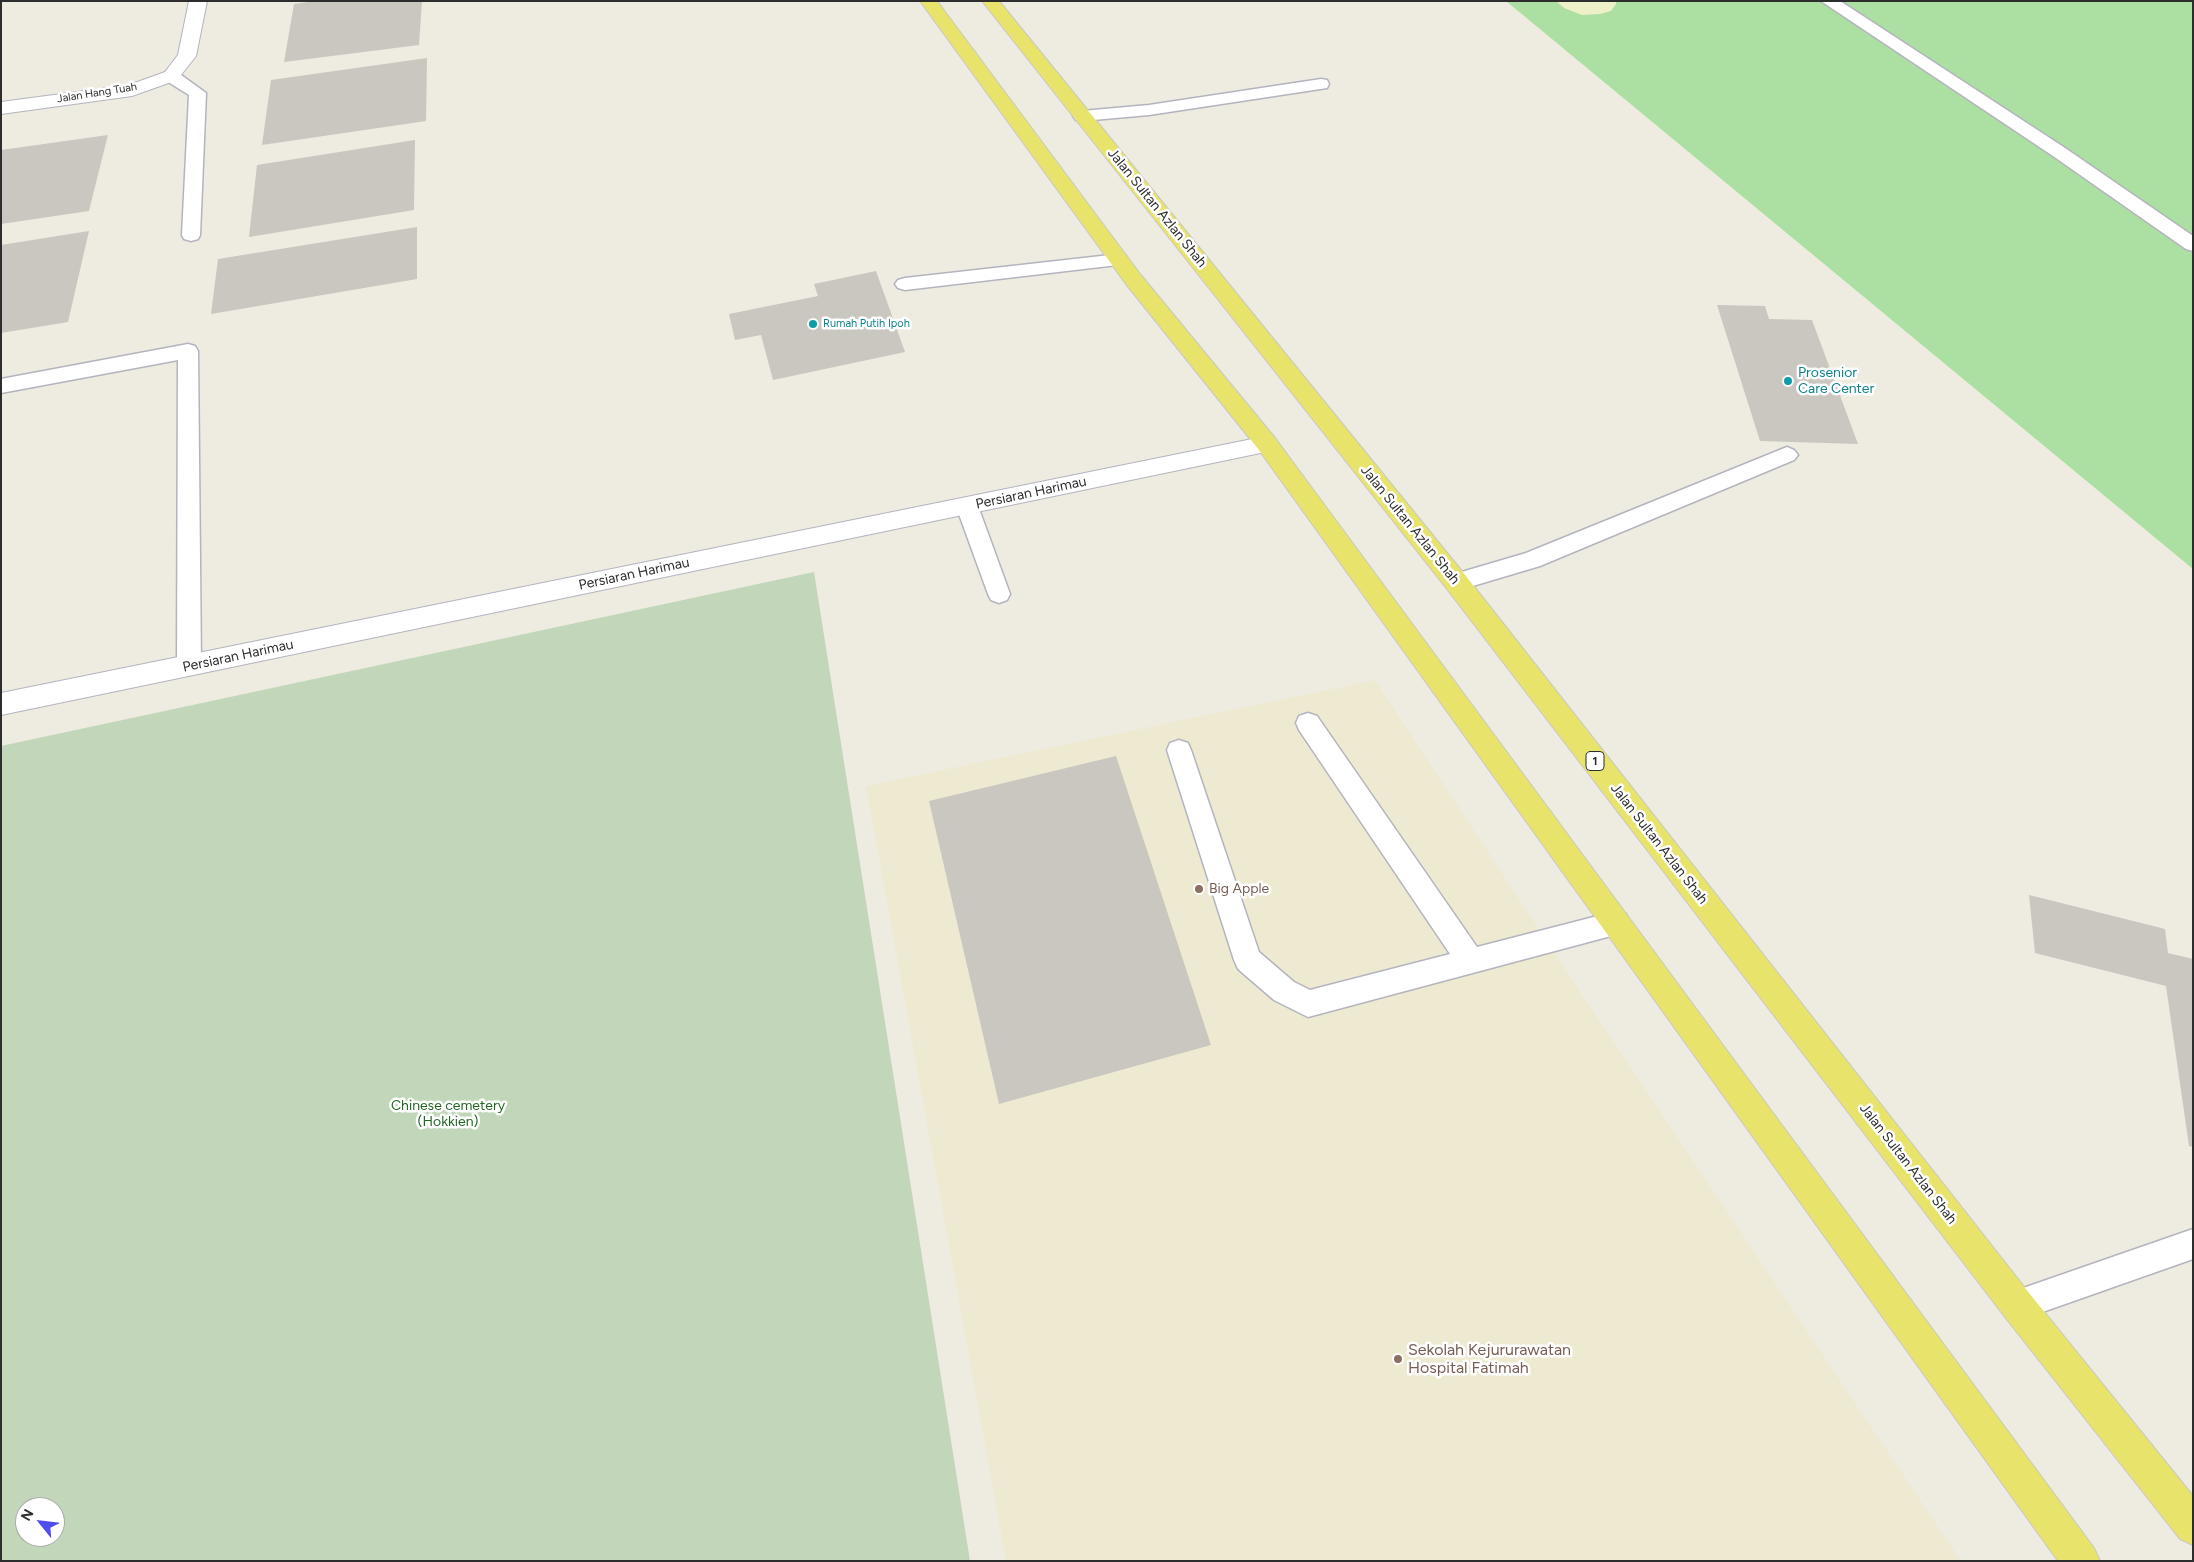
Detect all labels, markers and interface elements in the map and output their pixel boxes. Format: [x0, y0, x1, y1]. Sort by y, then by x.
street label: Jalan Hang Tuah [56, 80, 138, 106]
street label: Jalan Sultan Azlan Shah [1104, 145, 1210, 271]
place label: Rumah Putih Ipoh [823, 317, 910, 331]
marker: Rumah Putih Ipoh [807, 318, 819, 330]
place label: Prosenior Care Center [1798, 365, 1874, 398]
marker: Prosenior Care Center [1782, 375, 1794, 387]
street label: Jalan Sultan Azlan Shah [1357, 462, 1463, 588]
street label: Persiaran Harimau [974, 473, 1088, 513]
street label: Persiaran Harimau [577, 554, 691, 594]
street label: Persiaran Harimau [181, 636, 295, 676]
road number: 1 [1586, 751, 1604, 770]
street label: Jalan Sultan Azlan Shah [1607, 780, 1711, 908]
place label: Big Apple [1209, 881, 1269, 897]
marker: Big Apple [1193, 883, 1205, 895]
park label: Chinese cemetery (Hokkien) [391, 1098, 505, 1130]
street label: Jalan Sultan Azlan Shah [1856, 1100, 1960, 1228]
place label: Sekolah Kejururawatan Hospital Fatimah [1408, 1340, 1571, 1378]
marker: Sekolah Kejururawatan Hospital Fatimah [1392, 1353, 1404, 1365]
north arrow [15, 1497, 65, 1547]
text: N [17, 1506, 37, 1524]

